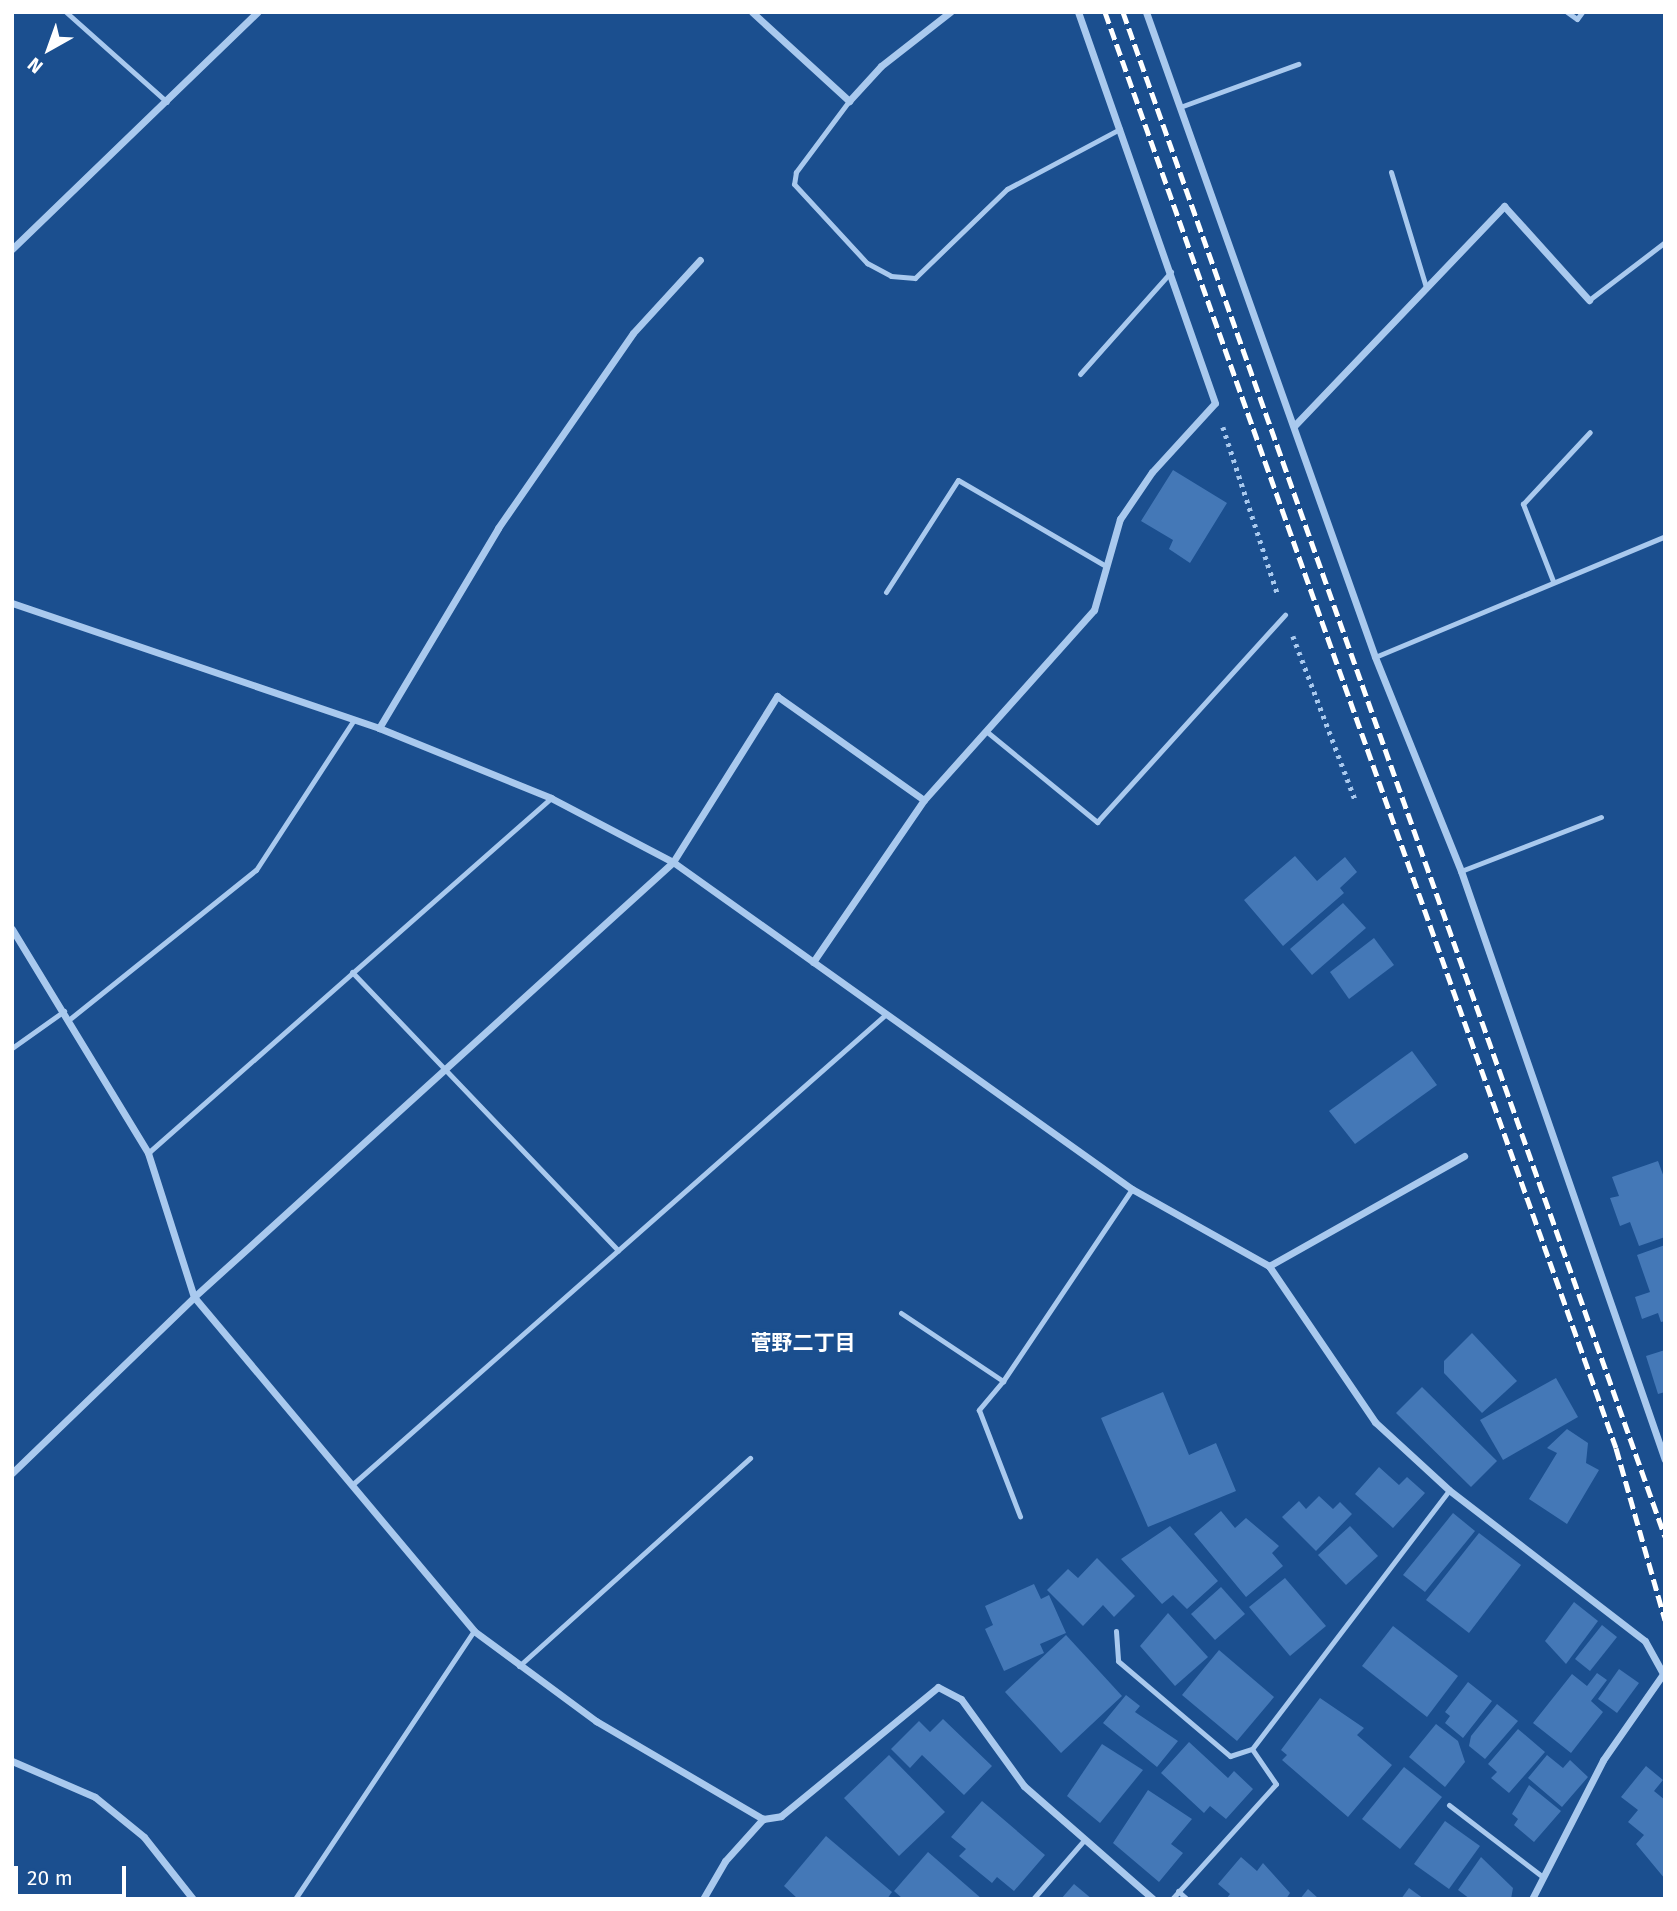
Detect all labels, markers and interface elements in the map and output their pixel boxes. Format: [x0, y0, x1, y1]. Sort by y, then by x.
north arrow [14, 14, 84, 84]
text: N [23, 53, 47, 78]
district label: 菅野二丁目 [751, 1330, 855, 1356]
scale bar [18, 1852, 130, 1896]
text: 20 m [27, 1865, 73, 1891]

